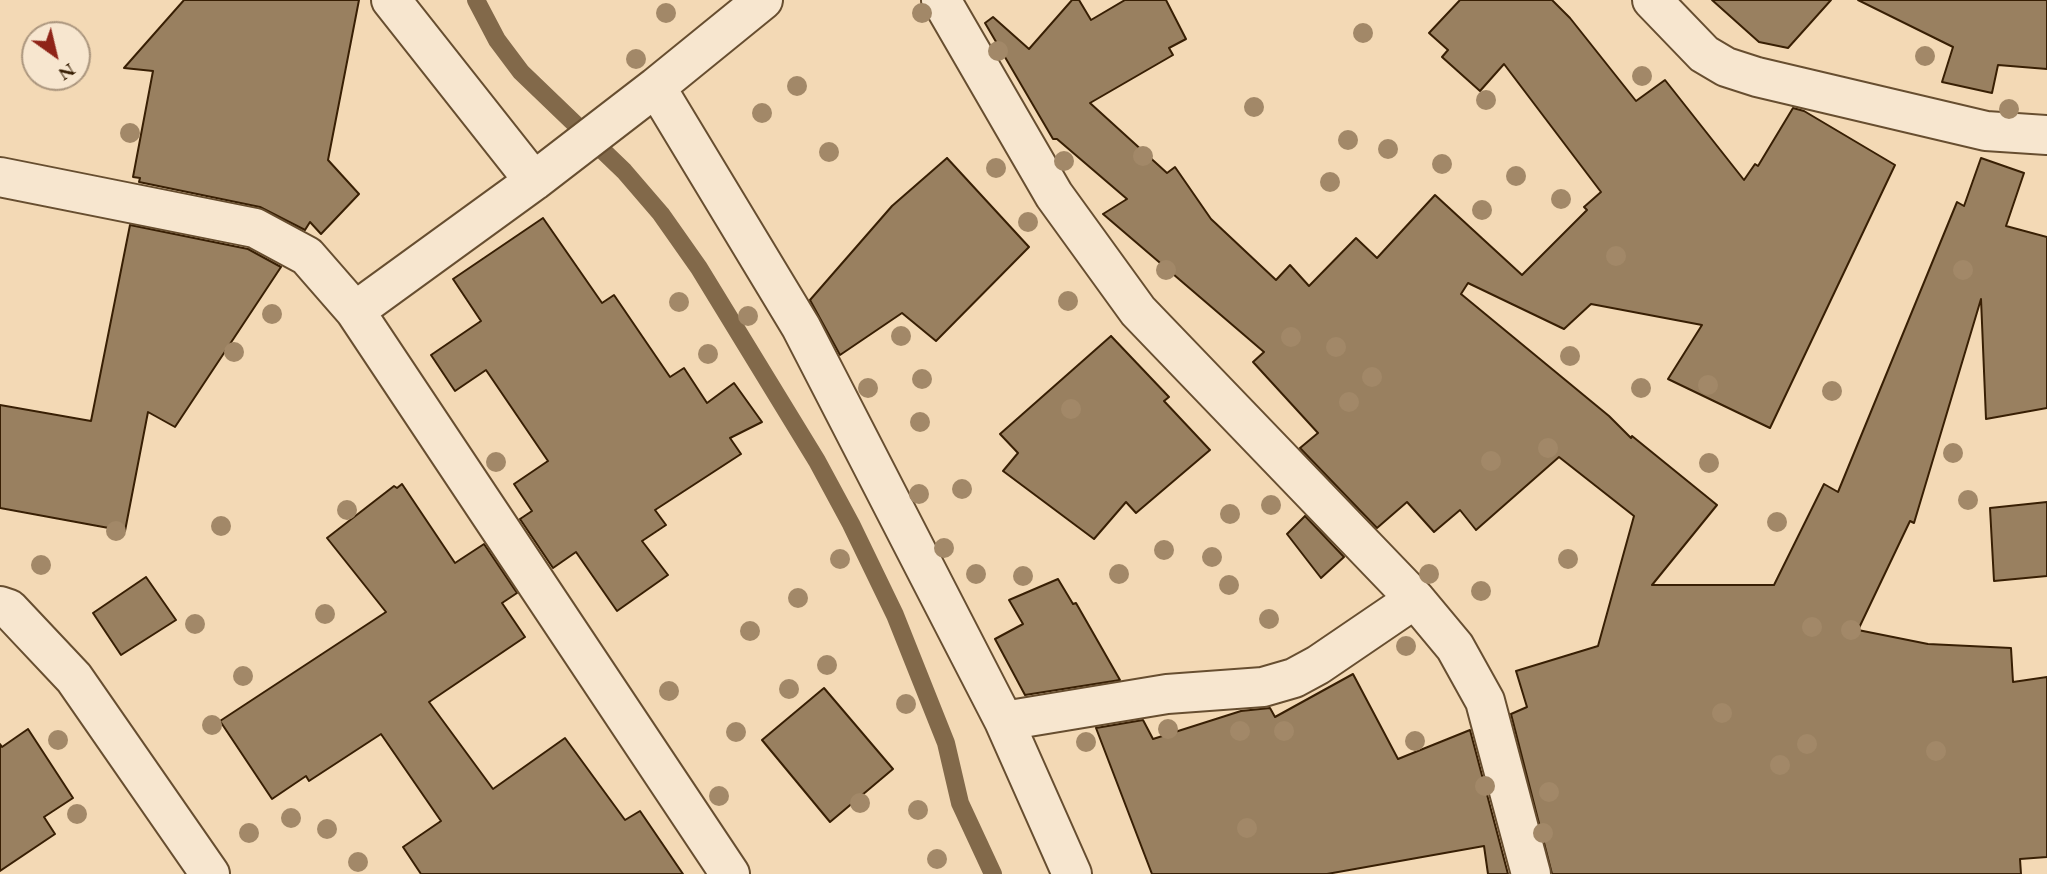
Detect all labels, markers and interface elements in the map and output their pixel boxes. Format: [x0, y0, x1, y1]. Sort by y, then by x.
north arrow [21, 21, 91, 91]
text: N [54, 58, 80, 87]

